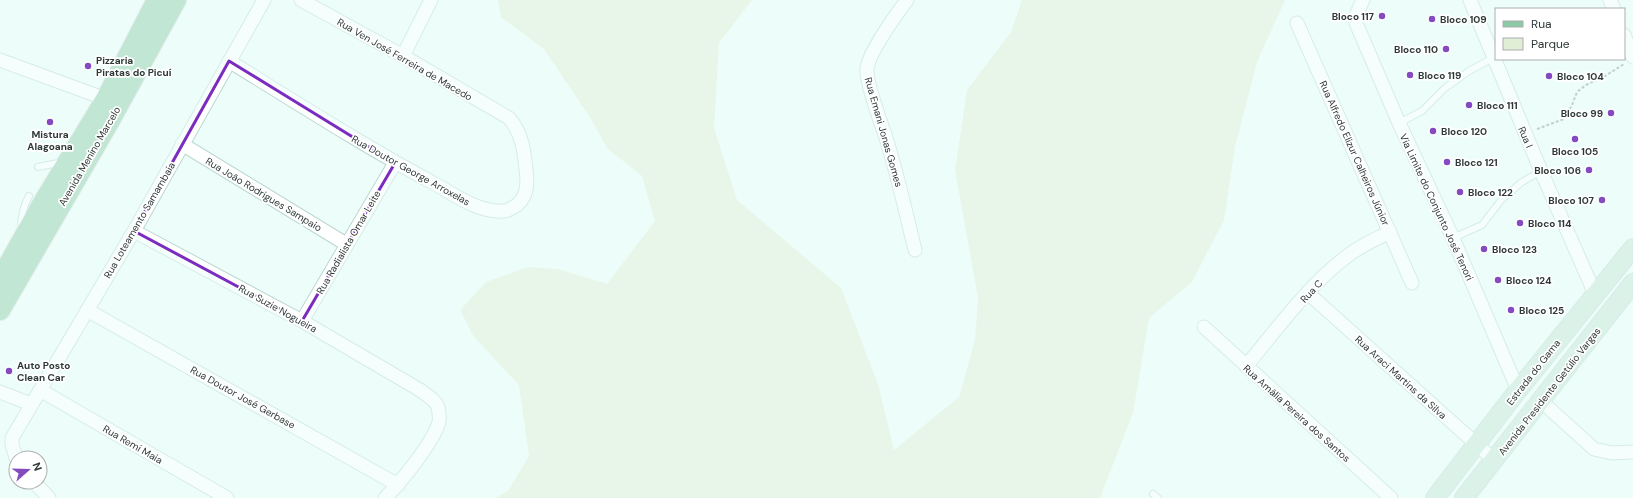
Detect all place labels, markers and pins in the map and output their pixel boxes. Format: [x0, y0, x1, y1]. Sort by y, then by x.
place label: Bloco 117 [1332, 10, 1375, 23]
marker: Bloco 117 [1377, 11, 1387, 21]
place label: Bloco 109 [1440, 13, 1487, 26]
marker: Bloco 109 [1427, 14, 1437, 24]
place label: Bloco 110 [1394, 43, 1438, 56]
marker: Bloco 110 [1441, 44, 1451, 54]
place label: Pizzaria Piratas do Picuí [96, 54, 172, 79]
marker: Pizzaria Piratas do Picuí [83, 61, 93, 71]
place label: Bloco 119 [1418, 69, 1461, 82]
marker: Bloco 119 [1405, 70, 1415, 80]
place label: Bloco 104 [1557, 70, 1604, 83]
marker: Bloco 104 [1544, 71, 1554, 81]
place label: Bloco 111 [1477, 99, 1518, 112]
marker: Bloco 111 [1464, 100, 1474, 110]
place label: Bloco 99 [1561, 107, 1603, 120]
marker: Bloco 99 [1606, 108, 1616, 118]
marker: Mistura Alagoana [45, 117, 55, 127]
place label: Bloco 120 [1441, 125, 1487, 138]
marker: Bloco 120 [1428, 126, 1438, 136]
place label: Mistura Alagoana [27, 128, 73, 153]
marker: Bloco 105 [1570, 134, 1580, 144]
place label: Bloco 105 [1552, 145, 1598, 158]
place label: Bloco 121 [1455, 156, 1498, 169]
marker: Bloco 121 [1442, 157, 1452, 167]
place label: Bloco 106 [1534, 164, 1581, 177]
marker: Bloco 106 [1584, 165, 1594, 175]
place label: Bloco 122 [1468, 186, 1513, 199]
marker: Bloco 122 [1455, 187, 1465, 197]
place label: Bloco 107 [1548, 194, 1595, 207]
marker: Bloco 107 [1597, 195, 1607, 205]
place label: Bloco 114 [1528, 217, 1572, 230]
marker: Bloco 114 [1515, 218, 1525, 228]
place label: Bloco 123 [1492, 243, 1537, 256]
marker: Bloco 123 [1479, 244, 1489, 254]
place label: Bloco 124 [1506, 274, 1552, 287]
marker: Bloco 124 [1493, 275, 1503, 285]
place label: Bloco 125 [1519, 304, 1564, 317]
marker: Bloco 125 [1506, 305, 1516, 315]
place label: Auto Posto Clean Car [17, 359, 70, 384]
marker: Auto Posto Clean Car [4, 366, 14, 376]

